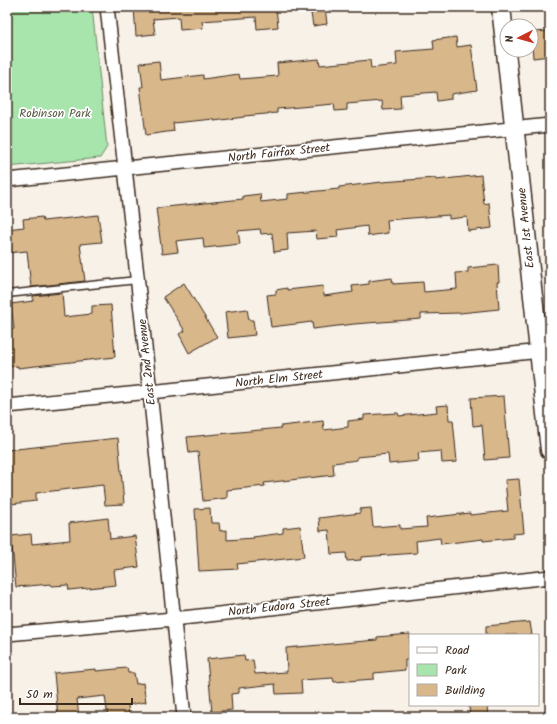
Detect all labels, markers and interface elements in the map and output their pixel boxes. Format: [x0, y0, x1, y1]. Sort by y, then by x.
north arrow [499, 18, 539, 58]
text: N [501, 34, 519, 43]
park label: Robinson Park [19, 104, 91, 123]
street label: North Fairfax Street [227, 138, 331, 168]
street label: East 1st Avenue [512, 186, 540, 269]
street label: East 2nd Avenue [133, 317, 161, 406]
street label: North Elm Street [234, 365, 324, 393]
street label: North Eudora Street [227, 592, 331, 622]
legend [409, 634, 539, 706]
text: Road [445, 641, 470, 660]
text: Park [445, 661, 467, 680]
scale bar [20, 680, 132, 706]
text: Building [445, 681, 485, 700]
text: 50 m [26, 685, 53, 704]

